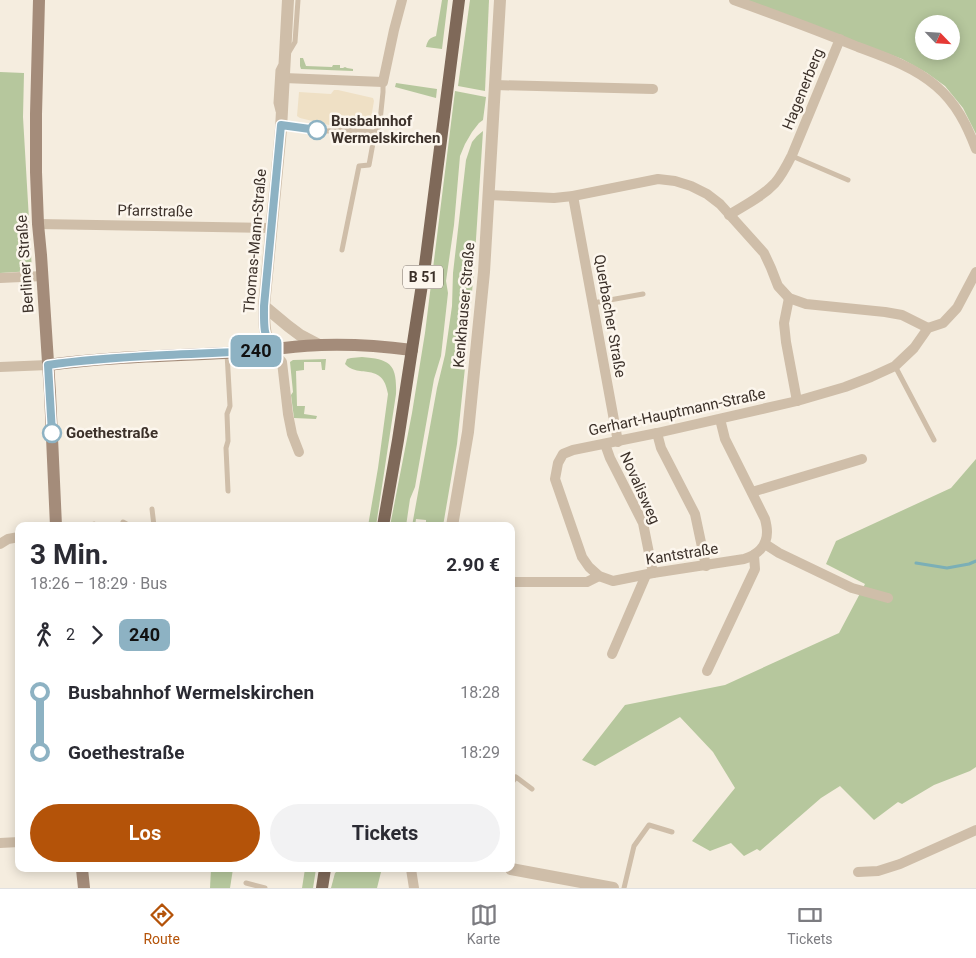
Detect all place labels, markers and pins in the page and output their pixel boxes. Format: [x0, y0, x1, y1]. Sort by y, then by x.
place label: Busbahnhof Wermelskirchen [331, 112, 440, 147]
marker: Busbahnhof Wermelskirchen [307, 120, 327, 140]
marker: Goethestraße [42, 423, 62, 443]
place label: Goethestraße [66, 424, 158, 442]

